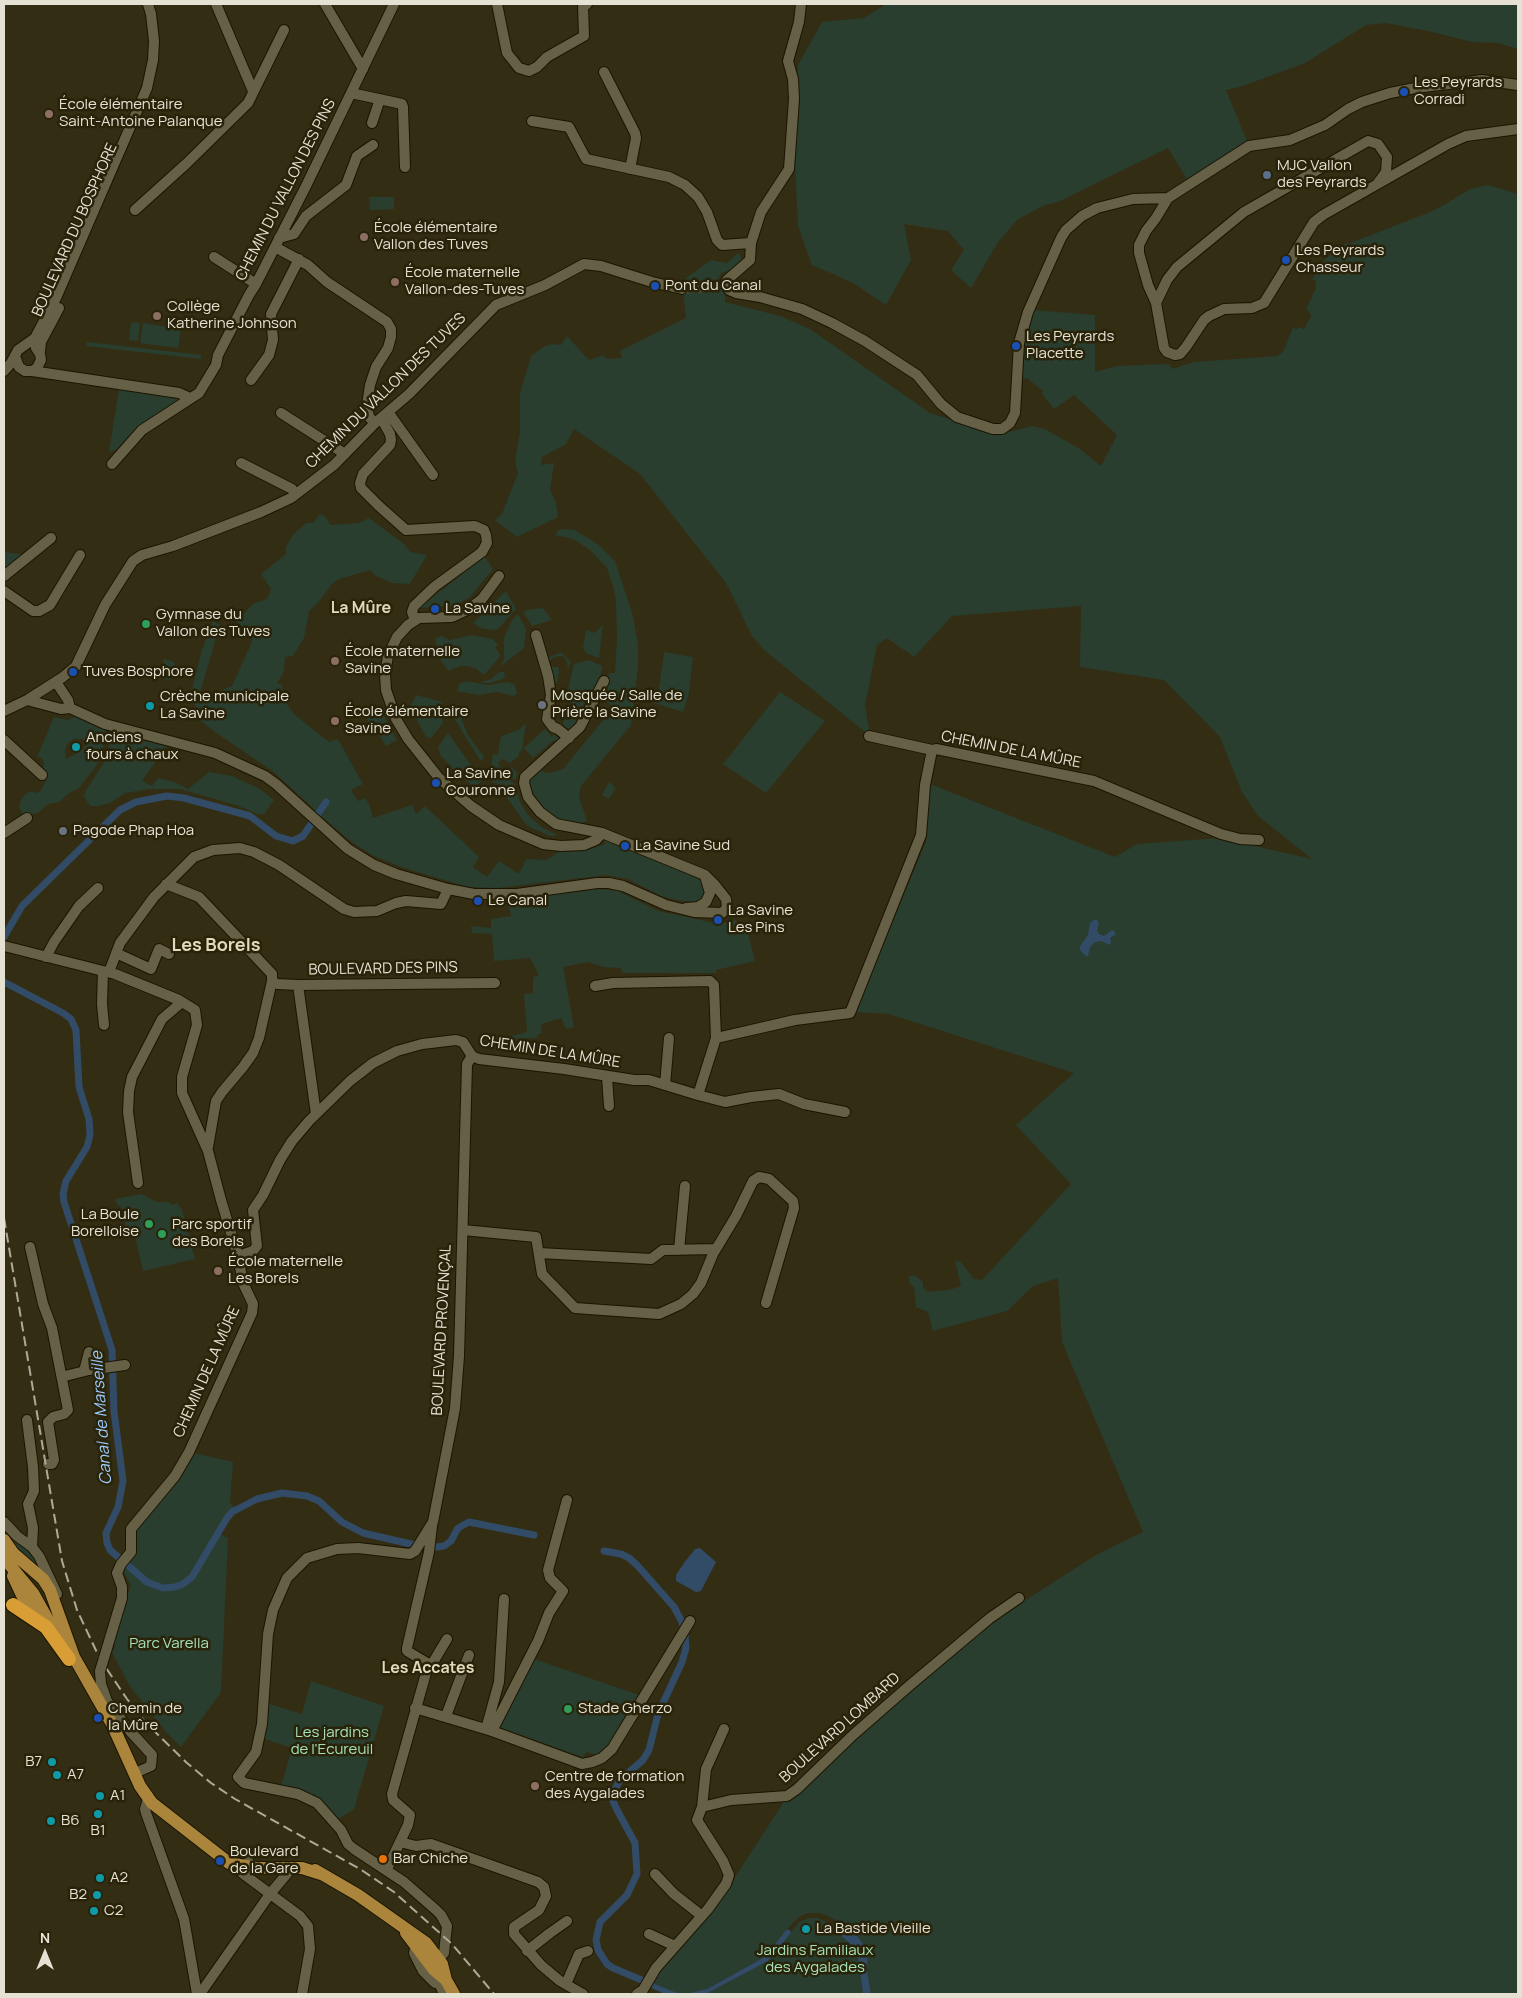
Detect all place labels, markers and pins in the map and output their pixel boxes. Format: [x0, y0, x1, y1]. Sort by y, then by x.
place label: Les Peyrards Corradi [1414, 74, 1502, 109]
marker: Les Peyrards Corradi [1398, 86, 1410, 98]
place label: École élémentaire Saint-Antoine Palanque [59, 96, 222, 131]
marker: École élémentaire Saint-Antoine Palanque [43, 108, 55, 120]
place label: MJC Vallon des Peyrards [1277, 157, 1367, 192]
marker: MJC Vallon des Peyrards [1261, 169, 1273, 181]
place label: École élémentaire Vallon des Tuves [374, 219, 498, 254]
marker: École élémentaire Vallon des Tuves [358, 231, 370, 243]
place label: Les Peyrards Chasseur [1296, 242, 1384, 277]
marker: Les Peyrards Chasseur [1280, 254, 1292, 266]
place label: École maternelle Vallon-des-Tuves [405, 264, 524, 299]
marker: École maternelle Vallon-des-Tuves [389, 276, 401, 288]
place label: Pont du Canal [665, 277, 761, 295]
marker: Pont du Canal [649, 280, 661, 292]
place label: Collège Katherine Johnson [167, 298, 297, 333]
marker: Collège Katherine Johnson [151, 310, 163, 322]
place label: Les Peyrards Placette [1026, 328, 1114, 363]
marker: Les Peyrards Placette [1010, 340, 1022, 352]
place label: La Savine [445, 600, 510, 618]
marker: La Savine [429, 603, 441, 615]
place label: Gymnase du Vallon des Tuves [156, 606, 270, 641]
marker: Gymnase du Vallon des Tuves [140, 618, 152, 630]
place label: École maternelle Savine [345, 643, 460, 678]
marker: École maternelle Savine [329, 655, 341, 667]
place label: Tuves Bosphore [83, 663, 194, 681]
marker: Tuves Bosphore [67, 666, 79, 678]
place label: Mosquée / Salle de Prière la Savine [552, 687, 682, 722]
place label: Crèche municipale La Savine [160, 688, 289, 723]
marker: Mosquée / Salle de Prière la Savine [536, 699, 548, 711]
marker: Crèche municipale La Savine [144, 700, 156, 712]
place label: École élémentaire Savine [345, 703, 469, 738]
marker: École élémentaire Savine [329, 715, 341, 727]
place label: Anciens fours à chaux [86, 729, 178, 764]
marker: Anciens fours à chaux [70, 741, 82, 753]
place label: La Savine Couronne [446, 765, 515, 800]
marker: La Savine Couronne [430, 777, 442, 789]
place label: Pagode Phap Hoa [73, 822, 194, 840]
marker: Pagode Phap Hoa [57, 825, 69, 837]
place label: La Savine Sud [635, 837, 730, 855]
marker: La Savine Sud [619, 840, 631, 852]
place label: Le Canal [488, 892, 547, 910]
marker: Le Canal [472, 895, 484, 907]
place label: La Savine Les Pins [728, 902, 793, 937]
marker: La Savine Les Pins [712, 914, 724, 926]
place label: La Boule Borelloise [71, 1206, 139, 1241]
place label: Parc sportif des Borels [172, 1216, 251, 1251]
marker: La Boule Borelloise [143, 1218, 155, 1230]
marker: Parc sportif des Borels [156, 1228, 168, 1240]
place label: École maternelle Les Borels [228, 1253, 343, 1288]
marker: École maternelle Les Borels [212, 1265, 224, 1277]
place label: Chemin de la Mûre [108, 1700, 182, 1735]
place label: Stade Gherzo [578, 1700, 672, 1718]
marker: Stade Gherzo [562, 1703, 574, 1715]
marker: Chemin de la Mûre [92, 1712, 104, 1724]
place label: B7 [25, 1753, 42, 1771]
marker: B7 [46, 1756, 58, 1768]
place label: A7 [67, 1766, 84, 1784]
place label: Centre de formation des Aygalades [545, 1768, 685, 1803]
marker: A7 [51, 1769, 63, 1781]
marker: Centre de formation des Aygalades [529, 1780, 541, 1792]
place label: A1 [110, 1787, 125, 1805]
marker: A1 [94, 1790, 106, 1802]
marker: B1 [92, 1808, 104, 1820]
place label: B6 [61, 1812, 80, 1830]
marker: B6 [45, 1815, 57, 1827]
place label: B1 [90, 1822, 106, 1840]
place label: Boulevard de la Gare [230, 1843, 299, 1878]
place label: Bar Chiche [393, 1850, 468, 1868]
marker: Bar Chiche [377, 1853, 389, 1865]
marker: Boulevard de la Gare [214, 1855, 226, 1867]
place label: A2 [110, 1869, 128, 1887]
marker: A2 [94, 1872, 106, 1884]
place label: B2 [69, 1886, 87, 1904]
marker: B2 [91, 1889, 103, 1901]
place label: C2 [104, 1902, 123, 1920]
marker: C2 [88, 1905, 100, 1917]
place label: La Bastide Vieille [816, 1920, 931, 1938]
marker: La Bastide Vieille [800, 1923, 812, 1935]

